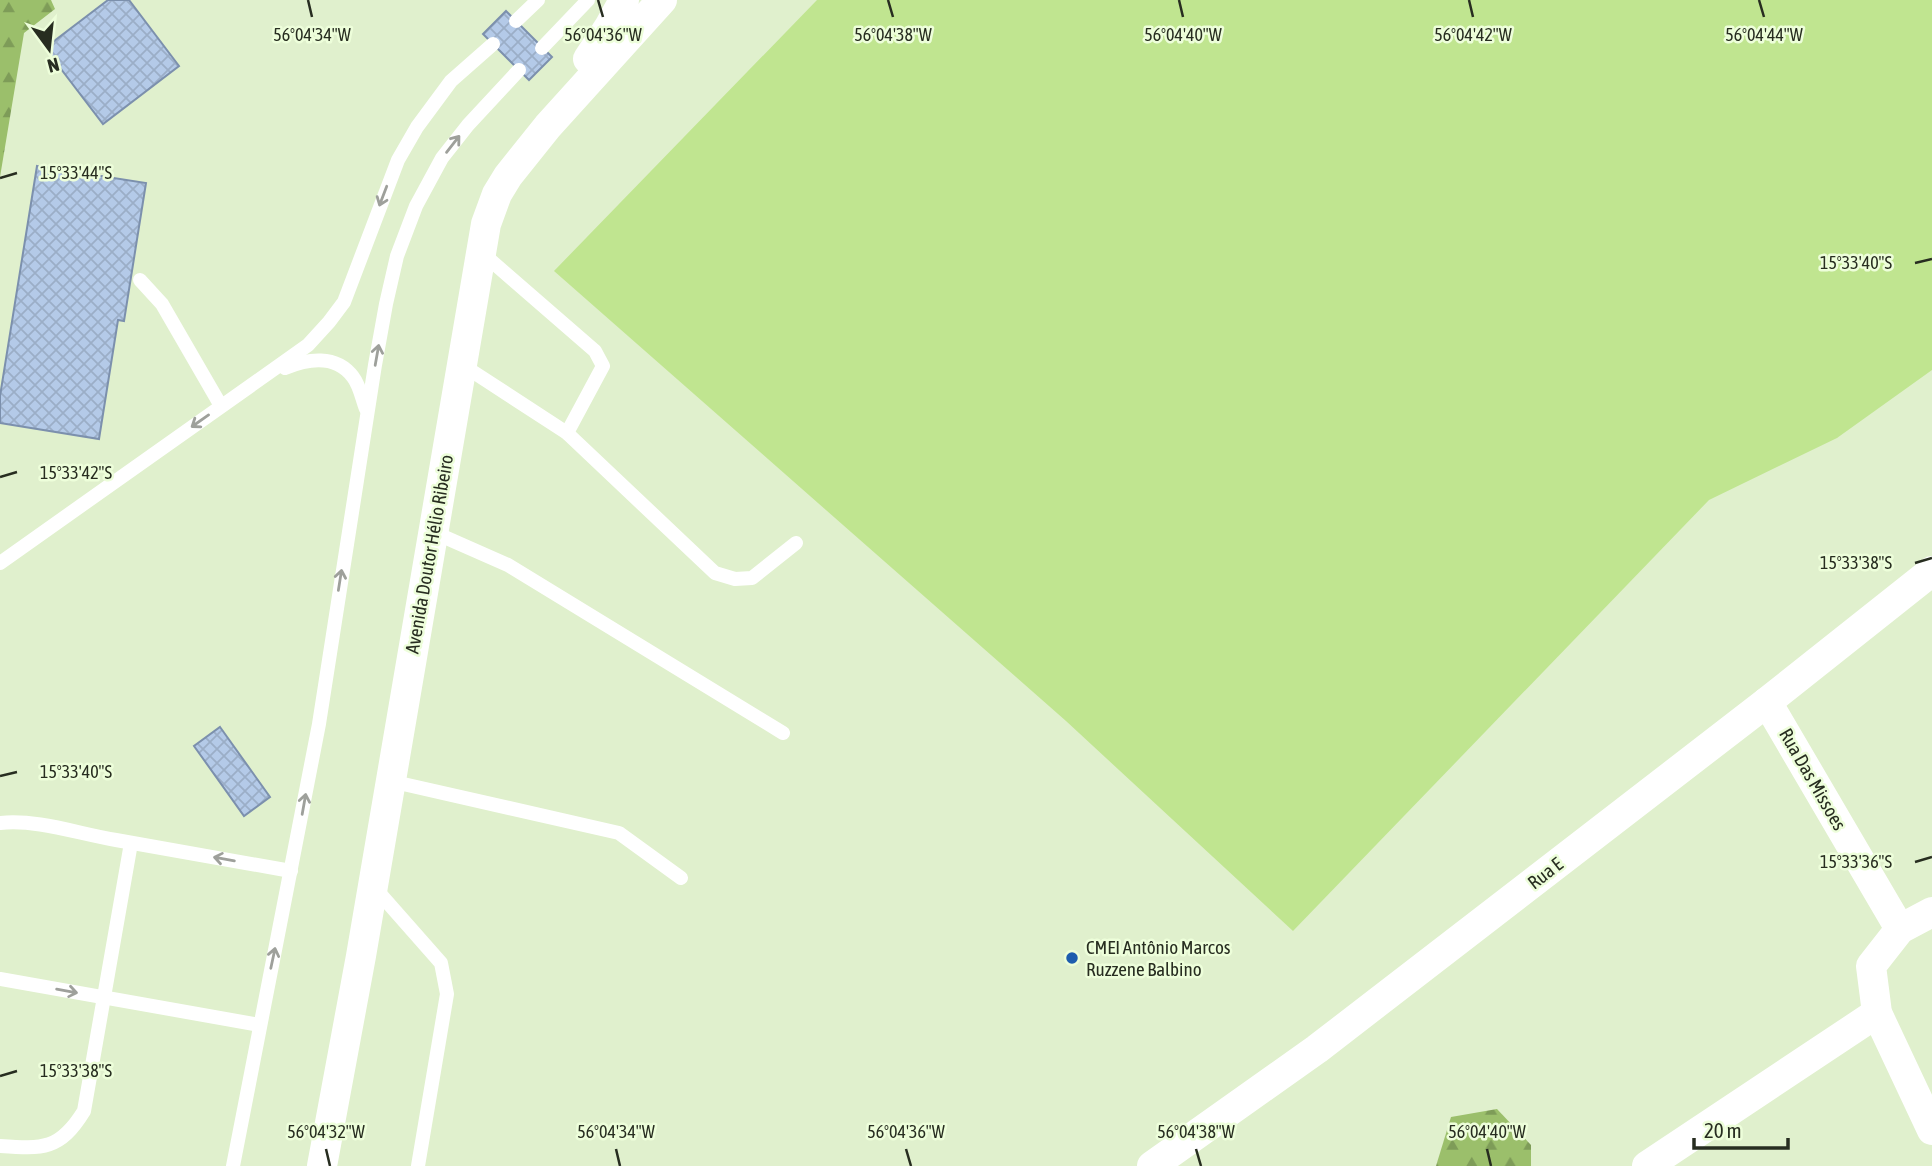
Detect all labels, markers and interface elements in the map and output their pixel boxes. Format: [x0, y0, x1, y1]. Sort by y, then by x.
north arrow [14, 14, 84, 84]
text: 56°04'34"W [273, 24, 351, 45]
text: 56°04'36"W [564, 24, 642, 45]
text: 56°04'38"W [854, 24, 932, 45]
text: 56°04'40"W [1144, 24, 1222, 45]
text: 56°04'42"W [1434, 24, 1512, 45]
text: 56°04'44"W [1725, 24, 1803, 45]
text: N [45, 53, 62, 77]
one-way arrow [446, 135, 461, 154]
text: 15°33'44"S [40, 162, 112, 183]
one-way arrow [376, 185, 389, 207]
text: 15°33'40"S [1820, 252, 1892, 273]
one-way arrow [370, 344, 384, 367]
one-way arrow [191, 414, 210, 428]
street label: Avenida Doutor Hélio Ribeiro [401, 453, 457, 655]
text: 15°33'42"S [40, 462, 112, 483]
text: 15°33'38"S [1820, 552, 1892, 573]
one-way arrow [334, 569, 347, 592]
street label: Rua Das Missoes [1775, 724, 1851, 834]
text: 15°33'40"S [40, 761, 112, 782]
one-way arrow [298, 793, 311, 816]
text: 15°33'36"S [1820, 851, 1892, 872]
one-way arrow [213, 852, 236, 866]
street label: Rua E [1523, 853, 1567, 893]
place label: CMEI Antônio Marcos Ruzzene Balbino [1086, 936, 1231, 980]
one-way arrow [267, 947, 281, 970]
marker: CMEI Antônio Marcos Ruzzene Balbino [1064, 950, 1080, 966]
one-way arrow [55, 985, 78, 998]
text: 15°33'38"S [40, 1060, 112, 1081]
scale bar [1694, 1106, 1788, 1150]
text: 20 m [1704, 1118, 1742, 1142]
text: 56°04'32"W [287, 1121, 365, 1142]
text: 56°04'34"W [577, 1121, 655, 1142]
text: 56°04'36"W [867, 1121, 945, 1142]
text: 56°04'38"W [1157, 1121, 1235, 1142]
text: 56°04'40"W [1448, 1121, 1526, 1142]

